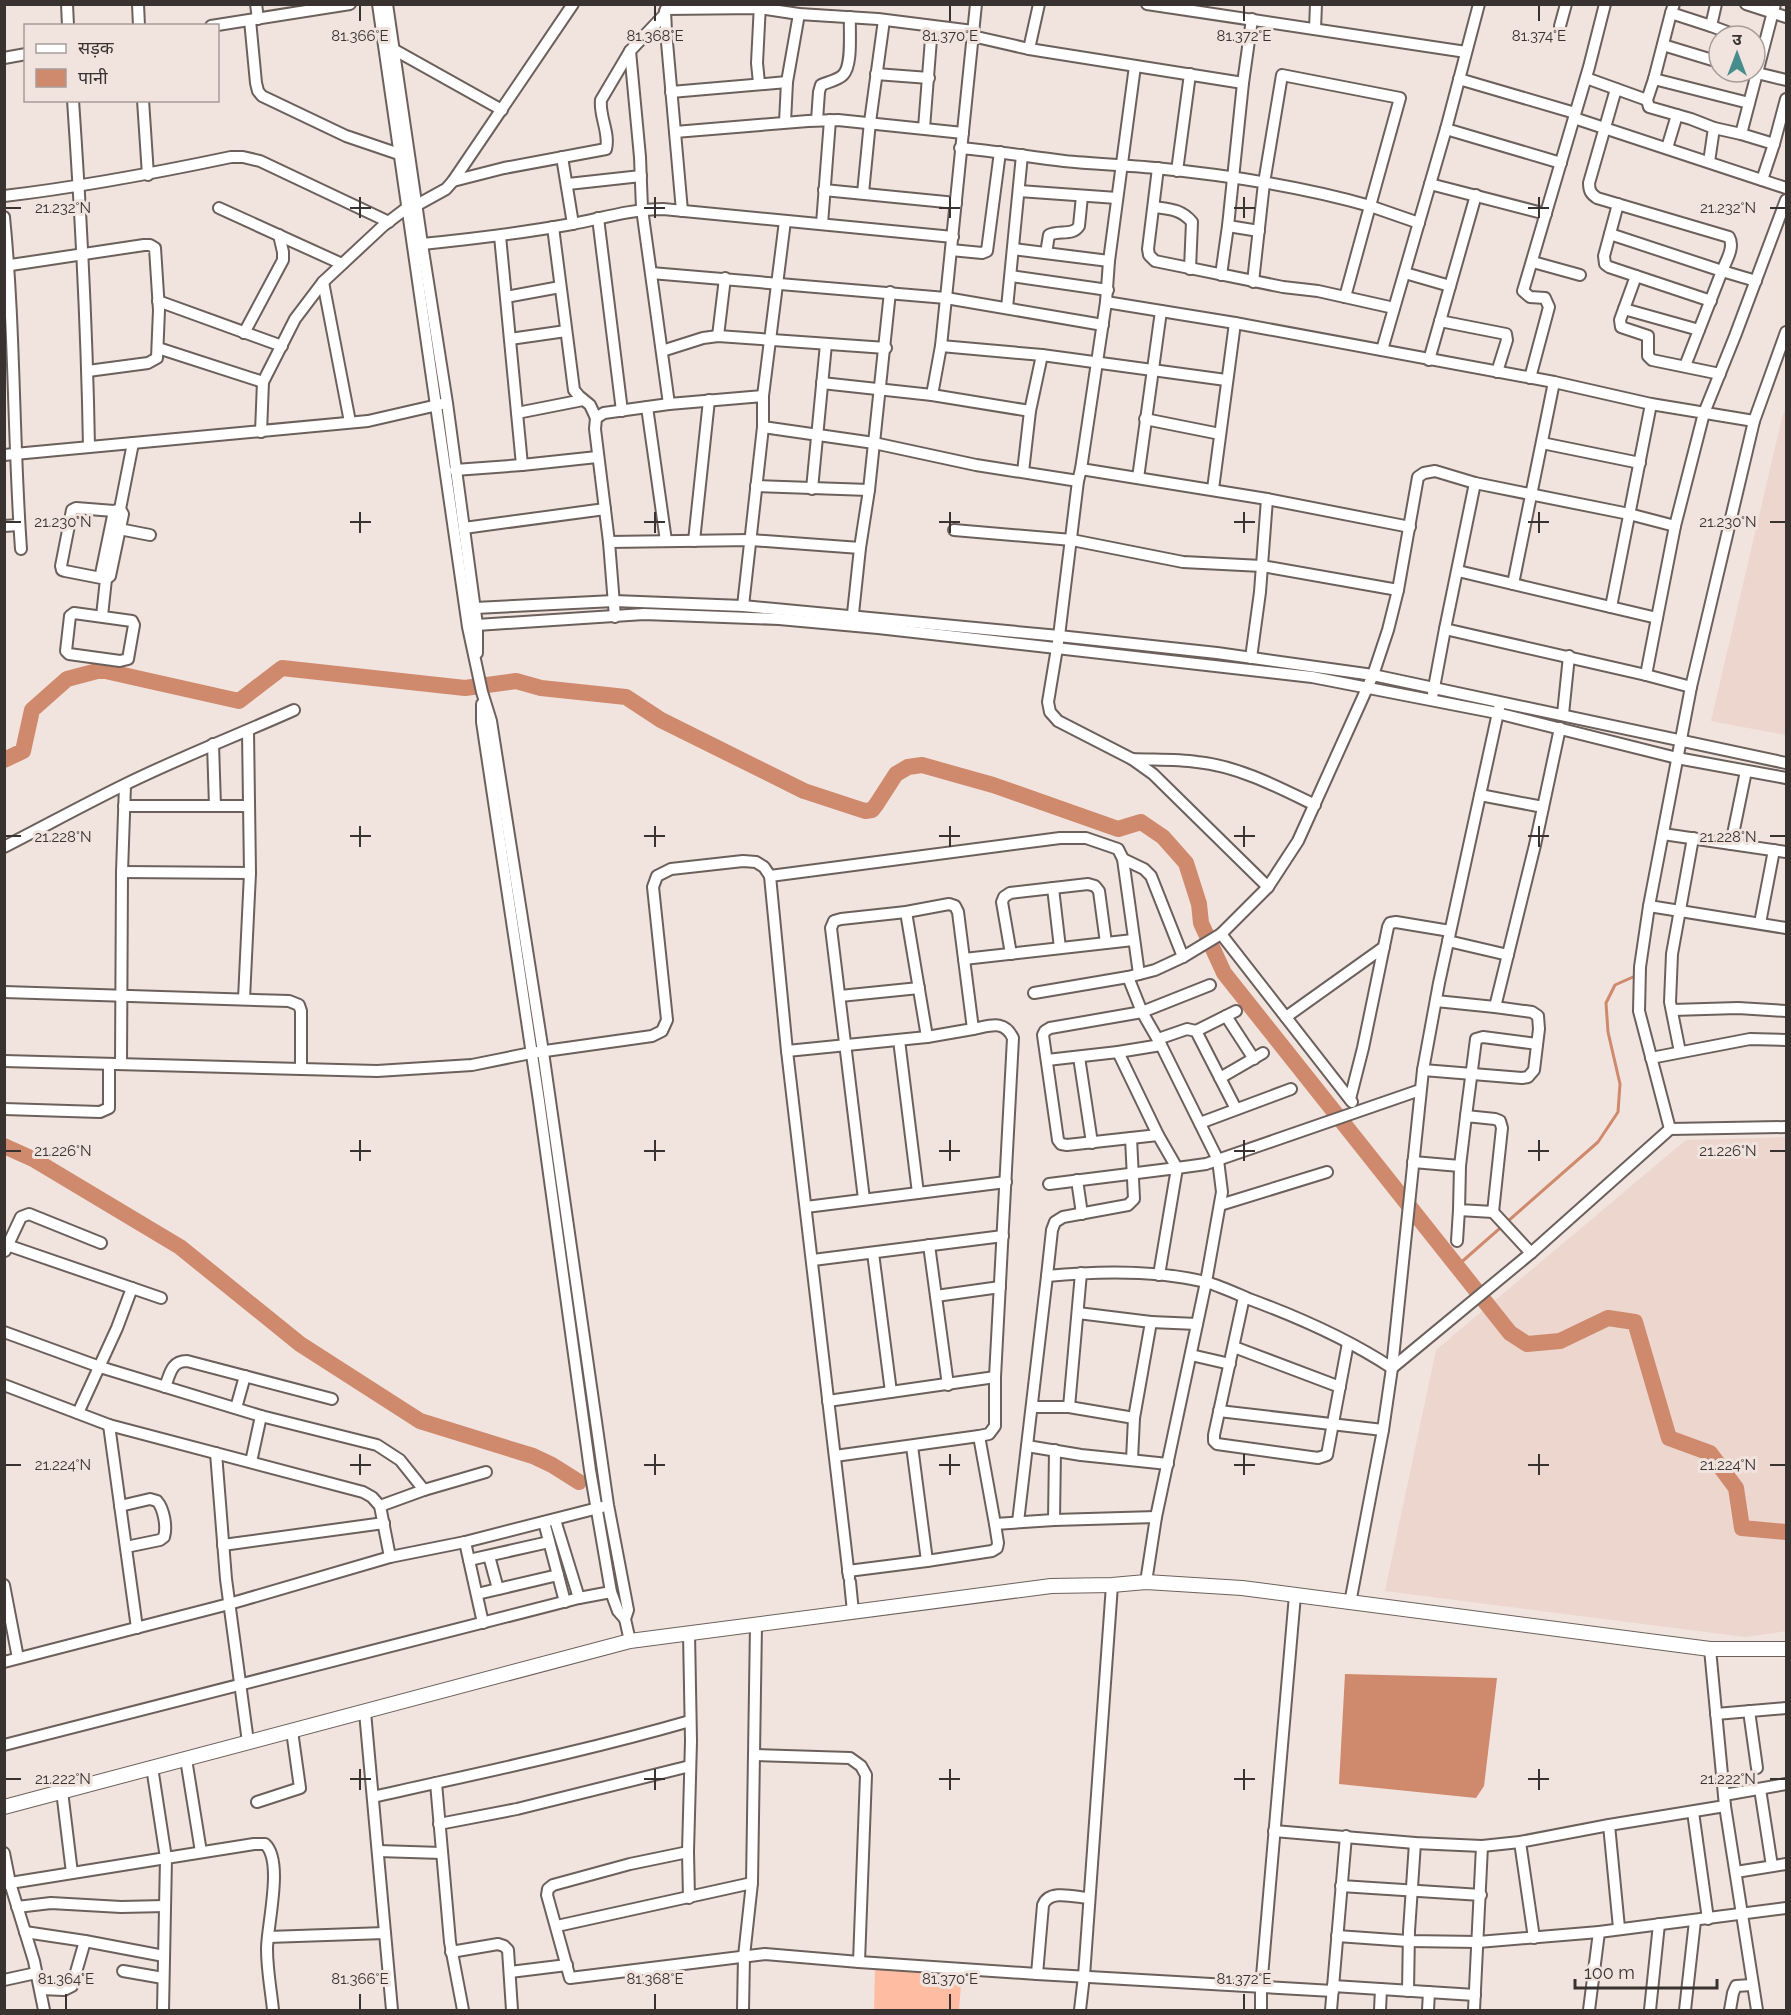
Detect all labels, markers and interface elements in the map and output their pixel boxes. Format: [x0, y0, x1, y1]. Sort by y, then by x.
legend [24, 24, 219, 102]
north arrow [1707, 24, 1767, 84]
text: 81.366°E [331, 27, 389, 45]
text: 81.368°E [626, 27, 684, 45]
text: 81.370°E [922, 27, 978, 45]
text: 81.372°E [1217, 27, 1271, 45]
text: 81.374°E [1512, 27, 1566, 45]
text: उ [1732, 30, 1742, 49]
text: सड़क [78, 37, 115, 58]
text: पानी [78, 67, 108, 88]
text: 21.232°N [35, 199, 91, 217]
text: 21.232°N [1700, 199, 1756, 217]
text: 21.230°N [34, 513, 92, 531]
text: 21.230°N [1699, 513, 1757, 531]
text: 21.228°N [34, 828, 92, 846]
text: 21.228°N [1699, 828, 1757, 846]
text: 21.226°N [34, 1142, 92, 1160]
text: 21.226°N [1699, 1142, 1757, 1160]
text: 21.224°N [35, 1456, 91, 1474]
text: 21.224°N [1700, 1456, 1756, 1474]
text: 21.222°N [35, 1770, 91, 1788]
text: 21.222°N [1700, 1770, 1756, 1788]
scale bar [1575, 1952, 1718, 1990]
text: 100 m [1584, 1962, 1635, 1983]
text: 81.364°E [38, 1970, 94, 1988]
text: 81.366°E [331, 1970, 389, 1988]
text: 81.368°E [626, 1970, 684, 1988]
text: 81.370°E [922, 1970, 978, 1988]
text: 81.372°E [1217, 1970, 1271, 1988]

